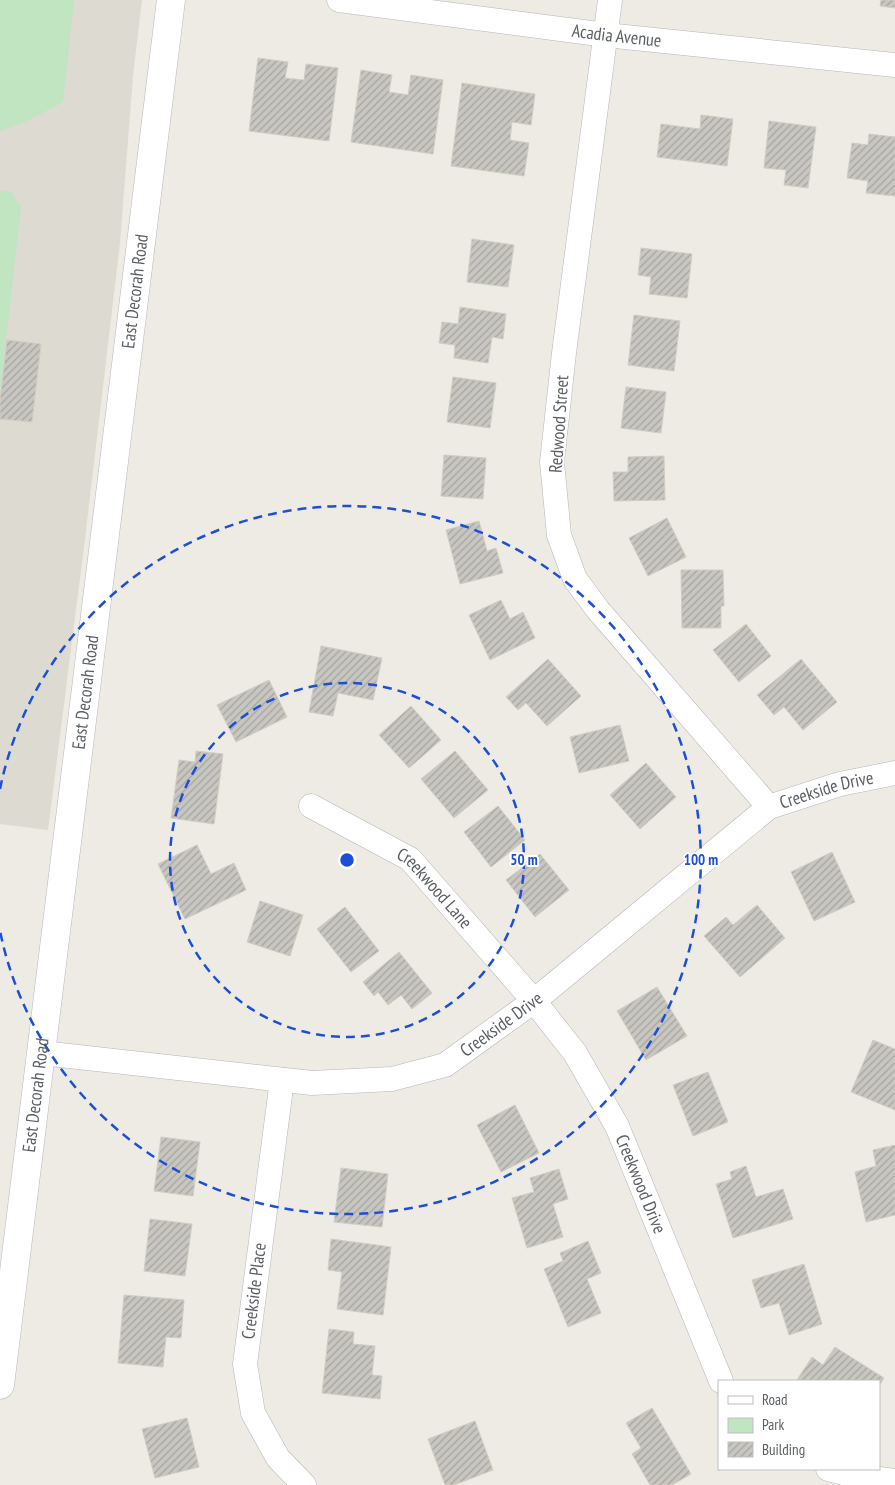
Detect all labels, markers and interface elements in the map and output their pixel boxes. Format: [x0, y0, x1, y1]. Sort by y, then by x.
street label: Acadia Avenue [571, 19, 663, 52]
street label: East Decorah Road [116, 233, 153, 350]
street label: Redwood Street [544, 374, 573, 474]
street label: East Decorah Road [67, 634, 103, 751]
street label: Creekside Drive [777, 766, 875, 814]
street label: Creekwood Lane [393, 842, 477, 933]
text: 50 m [510, 850, 538, 869]
text: 100 m [684, 850, 718, 869]
centre of rings [338, 851, 356, 869]
street label: Creekside Drive [455, 987, 547, 1062]
street label: East Decorah Road [17, 1037, 54, 1154]
street label: Creekwood Drive [611, 1131, 672, 1237]
street label: Creekside Place [236, 1242, 271, 1340]
legend [718, 1380, 880, 1470]
text: Road [762, 1390, 788, 1409]
text: Park [762, 1415, 784, 1434]
text: Building [762, 1440, 805, 1459]

